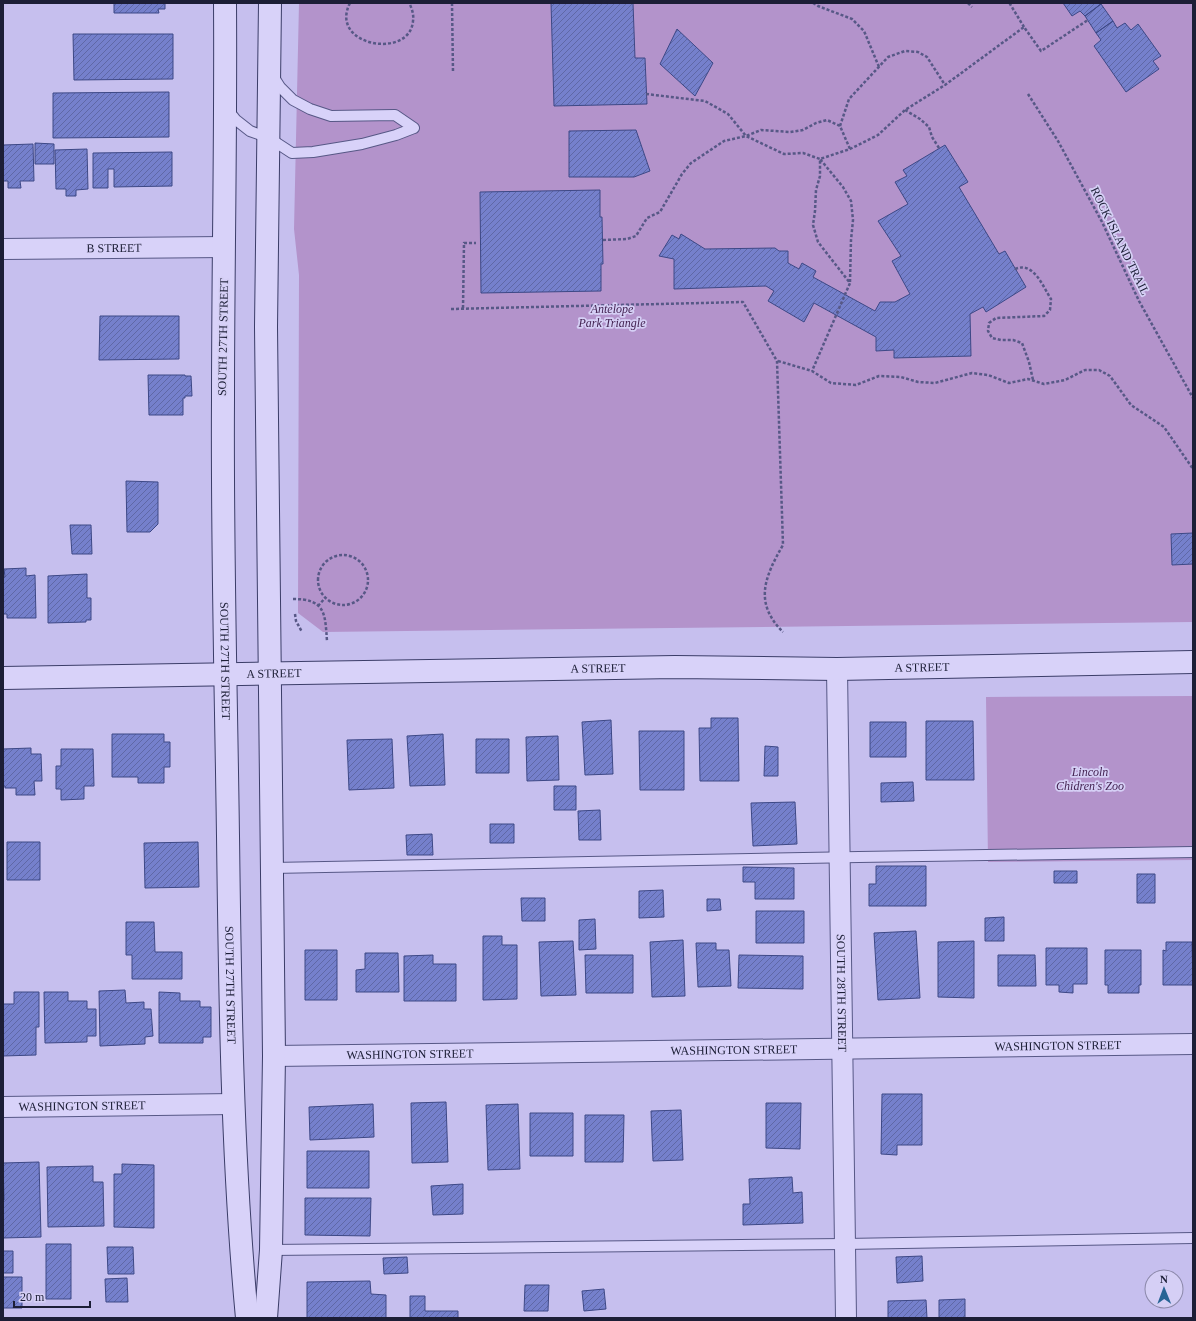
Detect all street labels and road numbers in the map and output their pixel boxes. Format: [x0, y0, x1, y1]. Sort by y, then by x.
street label: ROCK ISLAND TRAIL [1088, 185, 1152, 297]
street label: B STREET [86, 241, 142, 255]
street label: SOUTH 27TH STREET [215, 277, 231, 396]
street label: SOUTH 27TH STREET [217, 602, 233, 721]
street label: A STREET [894, 660, 950, 675]
street label: A STREET [570, 661, 626, 676]
street label: A STREET [246, 666, 302, 681]
street label: SOUTH 27TH STREET [222, 926, 239, 1045]
street label: SOUTH 28TH STREET [834, 934, 849, 1053]
street label: WASHINGTON STREET [994, 1038, 1122, 1054]
street label: WASHINGTON STREET [670, 1042, 798, 1058]
street label: WASHINGTON STREET [346, 1046, 474, 1062]
street label: WASHINGTON STREET [18, 1098, 146, 1114]

